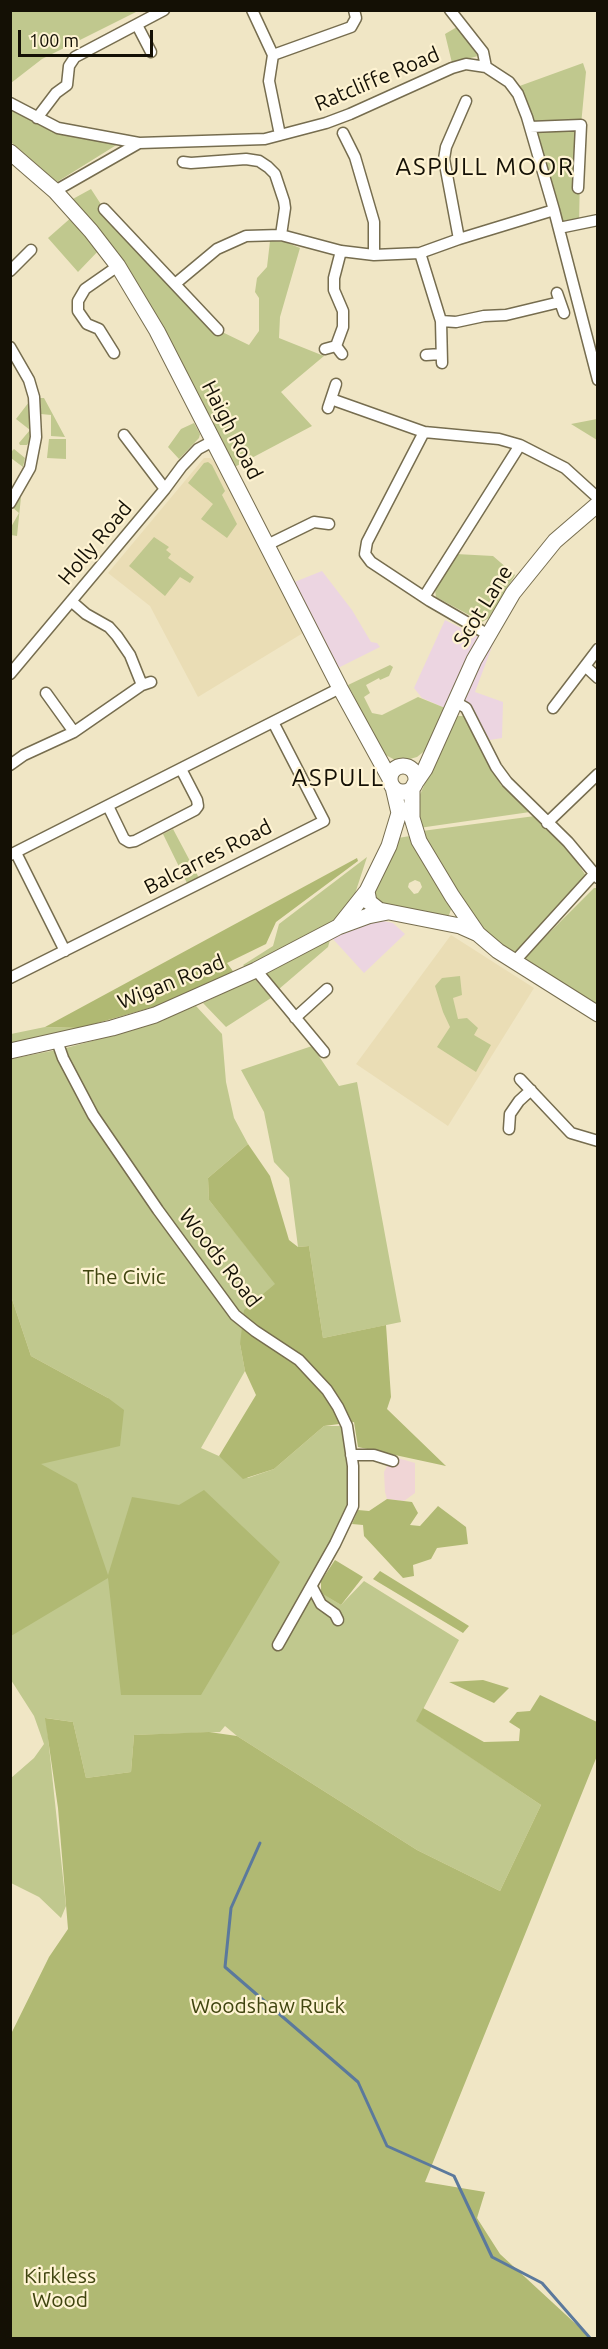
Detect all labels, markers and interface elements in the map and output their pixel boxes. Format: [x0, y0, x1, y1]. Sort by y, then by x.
scale bar [21, 18, 156, 56]
text: 100 m [29, 30, 79, 50]
street label: Ratcliffe Road [311, 41, 443, 117]
district label: ASPULL MOOR [396, 153, 574, 181]
street label: Haigh Road [196, 376, 268, 484]
street label: Holly Road [53, 496, 137, 590]
street label: Scot Lane [448, 561, 518, 651]
district label: ASPULL [292, 764, 384, 792]
street label: Balcarres Road [140, 814, 276, 900]
street label: Wigan Road [114, 949, 228, 1015]
street label: Woods Road [174, 1204, 266, 1312]
park label: The Civic [82, 1264, 166, 1290]
park label: Woodshaw Ruck [191, 1993, 345, 2019]
park label: Kirkless Wood [24, 2263, 96, 2313]

